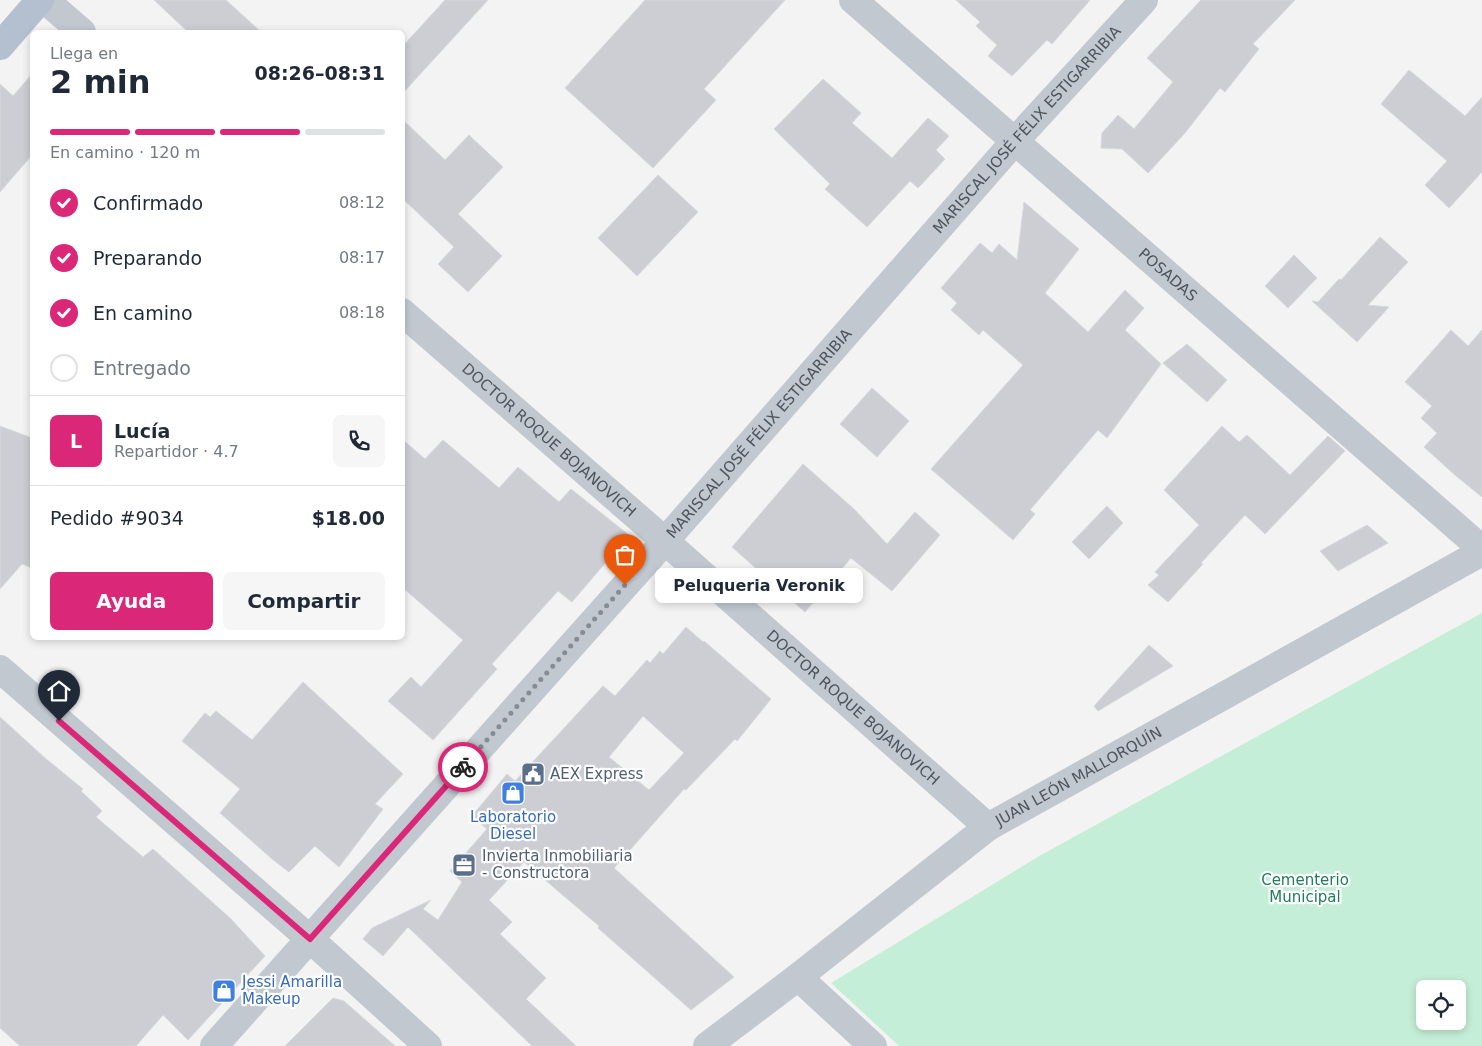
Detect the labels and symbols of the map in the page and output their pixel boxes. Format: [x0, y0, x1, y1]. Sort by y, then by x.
street label: MARISCAL JOSÉ FÉLIX ESTIGARRIBIA [929, 22, 1125, 237]
street label: POSADAS [1135, 244, 1201, 305]
street label: MARISCAL JOSÉ FÉLIX ESTIGARRIBIA [663, 324, 856, 542]
street label: DOCTOR ROQUE BOJANOVICH [458, 359, 640, 521]
pin [604, 534, 646, 585]
callout: Peluqueria Veronik [655, 568, 862, 602]
street label: DOCTOR ROQUE BOJANOVICH [763, 626, 943, 789]
pin [38, 670, 80, 721]
street label: JUAN LEÓN MALLORQUÍN [991, 723, 1165, 830]
courier [438, 742, 488, 792]
public building icon: AEX Express [520, 761, 546, 787]
place label: AEX Express [550, 765, 644, 783]
shop icon: Laboratorio Diesel [500, 780, 526, 806]
place label: Laboratorio Diesel [470, 808, 556, 843]
place label: Invierta Inmobiliaria - Constructora [482, 847, 633, 882]
office icon: Invierta Inmobiliaria - Constructora [451, 852, 477, 878]
park label: Cementerio Municipal [1261, 871, 1349, 906]
place label: Jessi Amarilla Makeup [241, 973, 342, 1008]
shop icon: Jessi Amarilla Makeup [211, 978, 237, 1004]

